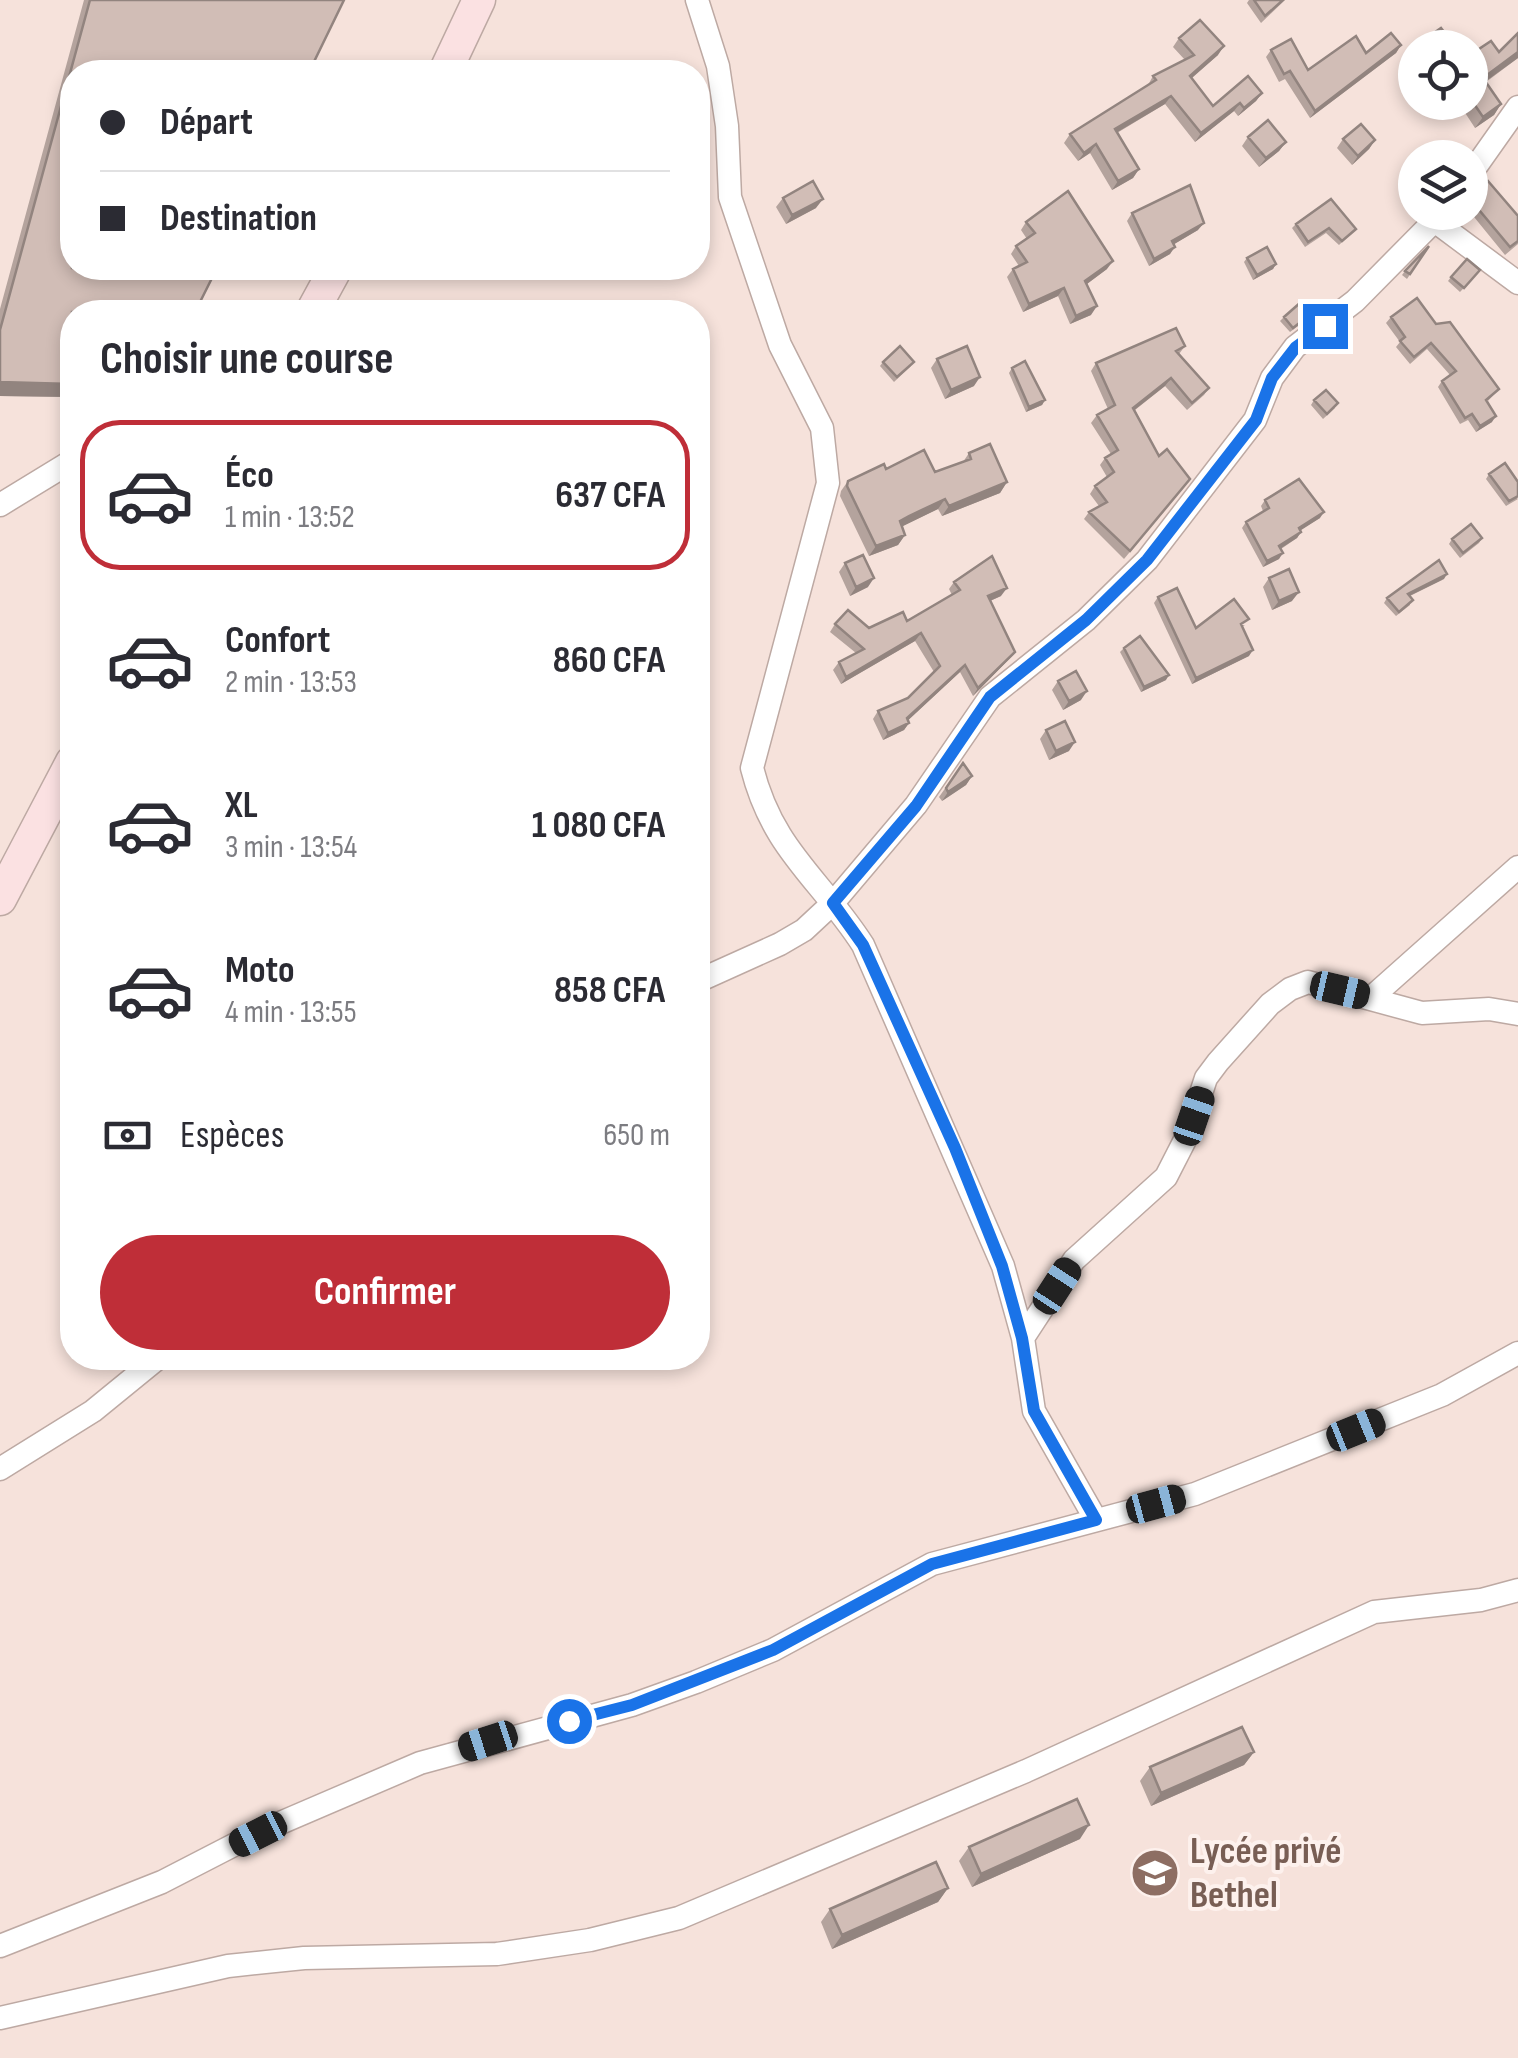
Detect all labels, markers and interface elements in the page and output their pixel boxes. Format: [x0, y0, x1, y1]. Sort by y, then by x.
map controls [1398, 30, 1488, 230]
button: locate [1398, 30, 1488, 120]
text: Départ [160, 100, 253, 145]
button: layers [1398, 140, 1488, 230]
text: Destination [160, 196, 317, 241]
route end [1303, 304, 1348, 349]
text: Choisir une course [100, 332, 393, 387]
icon: car [105, 450, 195, 540]
text: Éco [225, 453, 274, 498]
text: 637 CFA [555, 473, 665, 518]
text: 1 min · 13:52 [225, 498, 355, 537]
icon: car [105, 615, 195, 705]
text: Confort [225, 618, 330, 663]
text: 860 CFA [553, 638, 665, 683]
text: 2 min · 13:53 [225, 663, 357, 702]
icon: car [105, 780, 195, 870]
text: XL [225, 783, 258, 828]
text: 1 080 CFA [532, 803, 665, 848]
text: 3 min · 13:54 [225, 828, 357, 867]
icon: car [105, 945, 195, 1035]
text: Moto [225, 948, 295, 993]
text: 858 CFA [554, 968, 665, 1013]
car [1307, 969, 1373, 1011]
text: 4 min · 13:55 [225, 993, 357, 1032]
car [1170, 1083, 1218, 1149]
icon: cash [100, 1108, 155, 1163]
text: Espèces [180, 1113, 284, 1158]
text: 650 m [603, 1116, 670, 1155]
button: Confirmer [100, 1235, 670, 1350]
car [1028, 1253, 1086, 1319]
car [1323, 1405, 1389, 1455]
car [1123, 1482, 1189, 1526]
route start [547, 1699, 592, 1744]
car [455, 1717, 521, 1765]
car [224, 1807, 292, 1861]
place label: Lycée privé Bethel [1190, 1829, 1342, 1918]
school or university icon: Lycée privé Bethel [1129, 1847, 1181, 1899]

